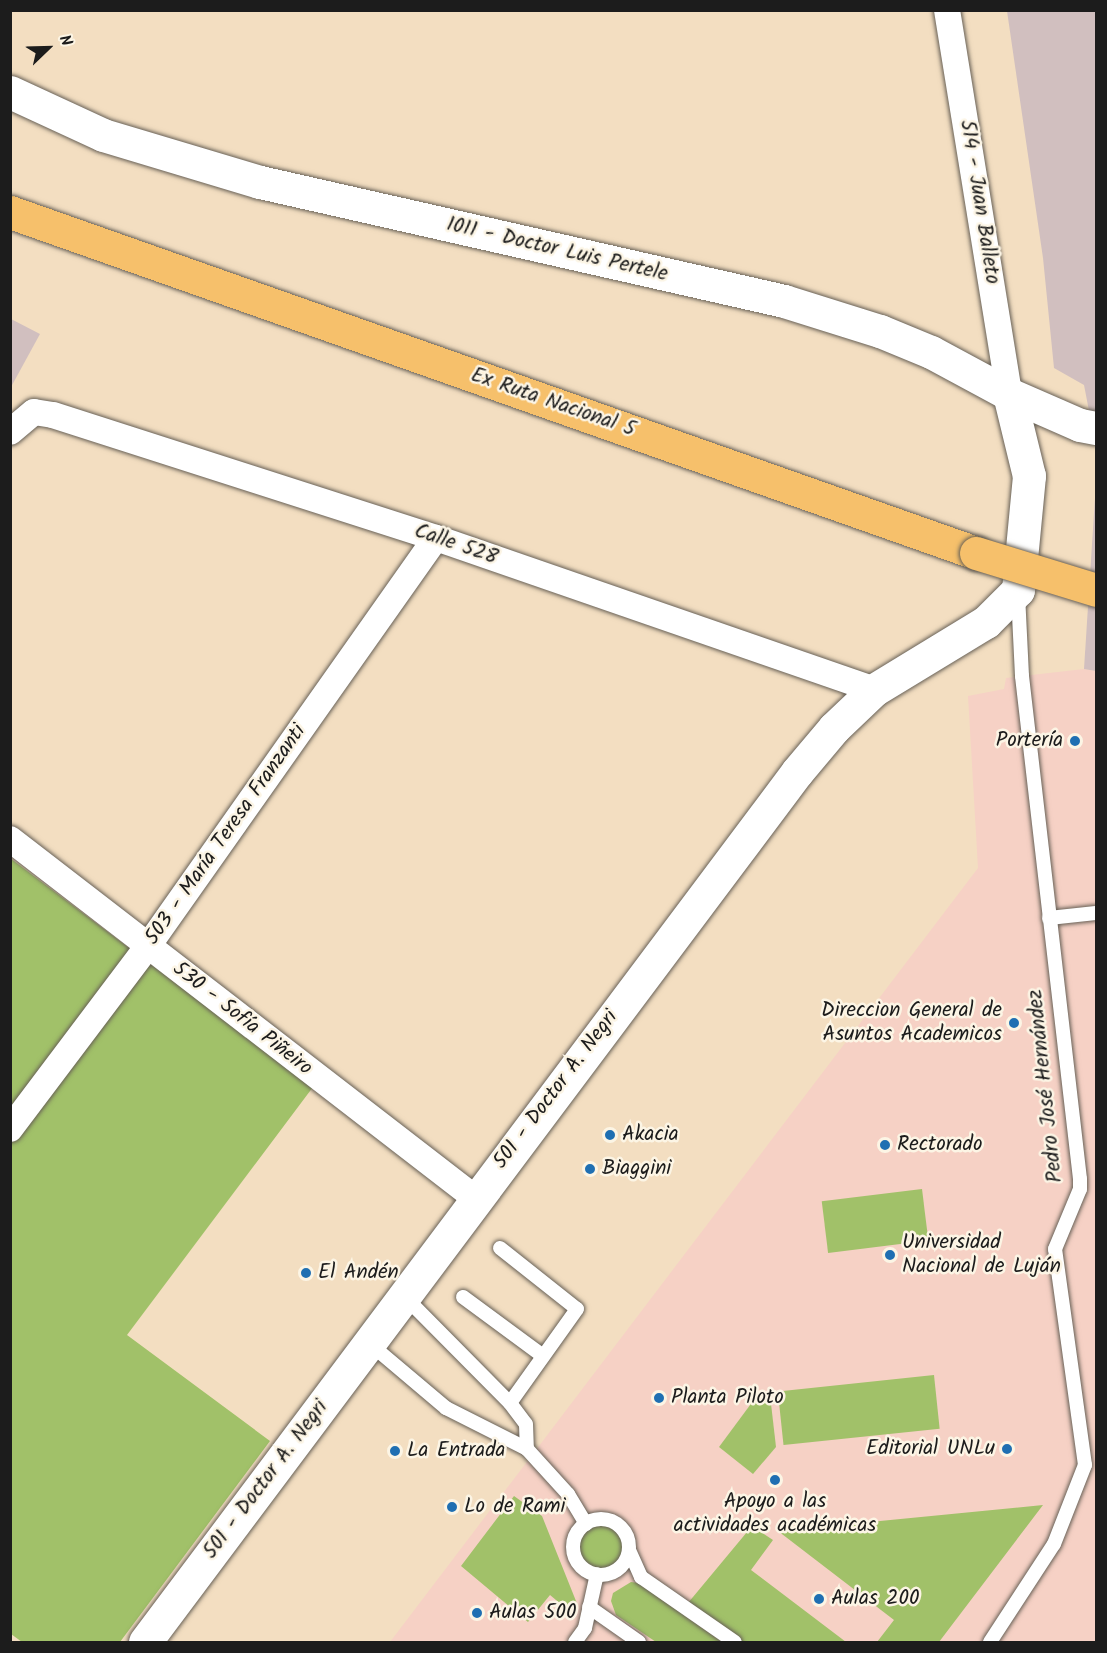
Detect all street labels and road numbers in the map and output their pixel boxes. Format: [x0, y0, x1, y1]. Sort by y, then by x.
street label: 514 - Juan Balleto [954, 118, 1004, 286]
street label: 1011 - Doctor Luis Pertele [444, 212, 670, 288]
street label: Ex Ruta Nacional 5 [467, 363, 639, 443]
street label: Calle 528 [411, 519, 501, 571]
street label: 503 - María Teresa Franzanti [140, 720, 312, 950]
street label: 530 - Sofía Piñeiro [167, 957, 317, 1081]
street label: Pedro José Hernández [1023, 988, 1069, 1184]
street label: 501 - Doctor A. Negri [488, 1006, 624, 1174]
street label: 501 - Doctor A. Negri [198, 1396, 334, 1564]

